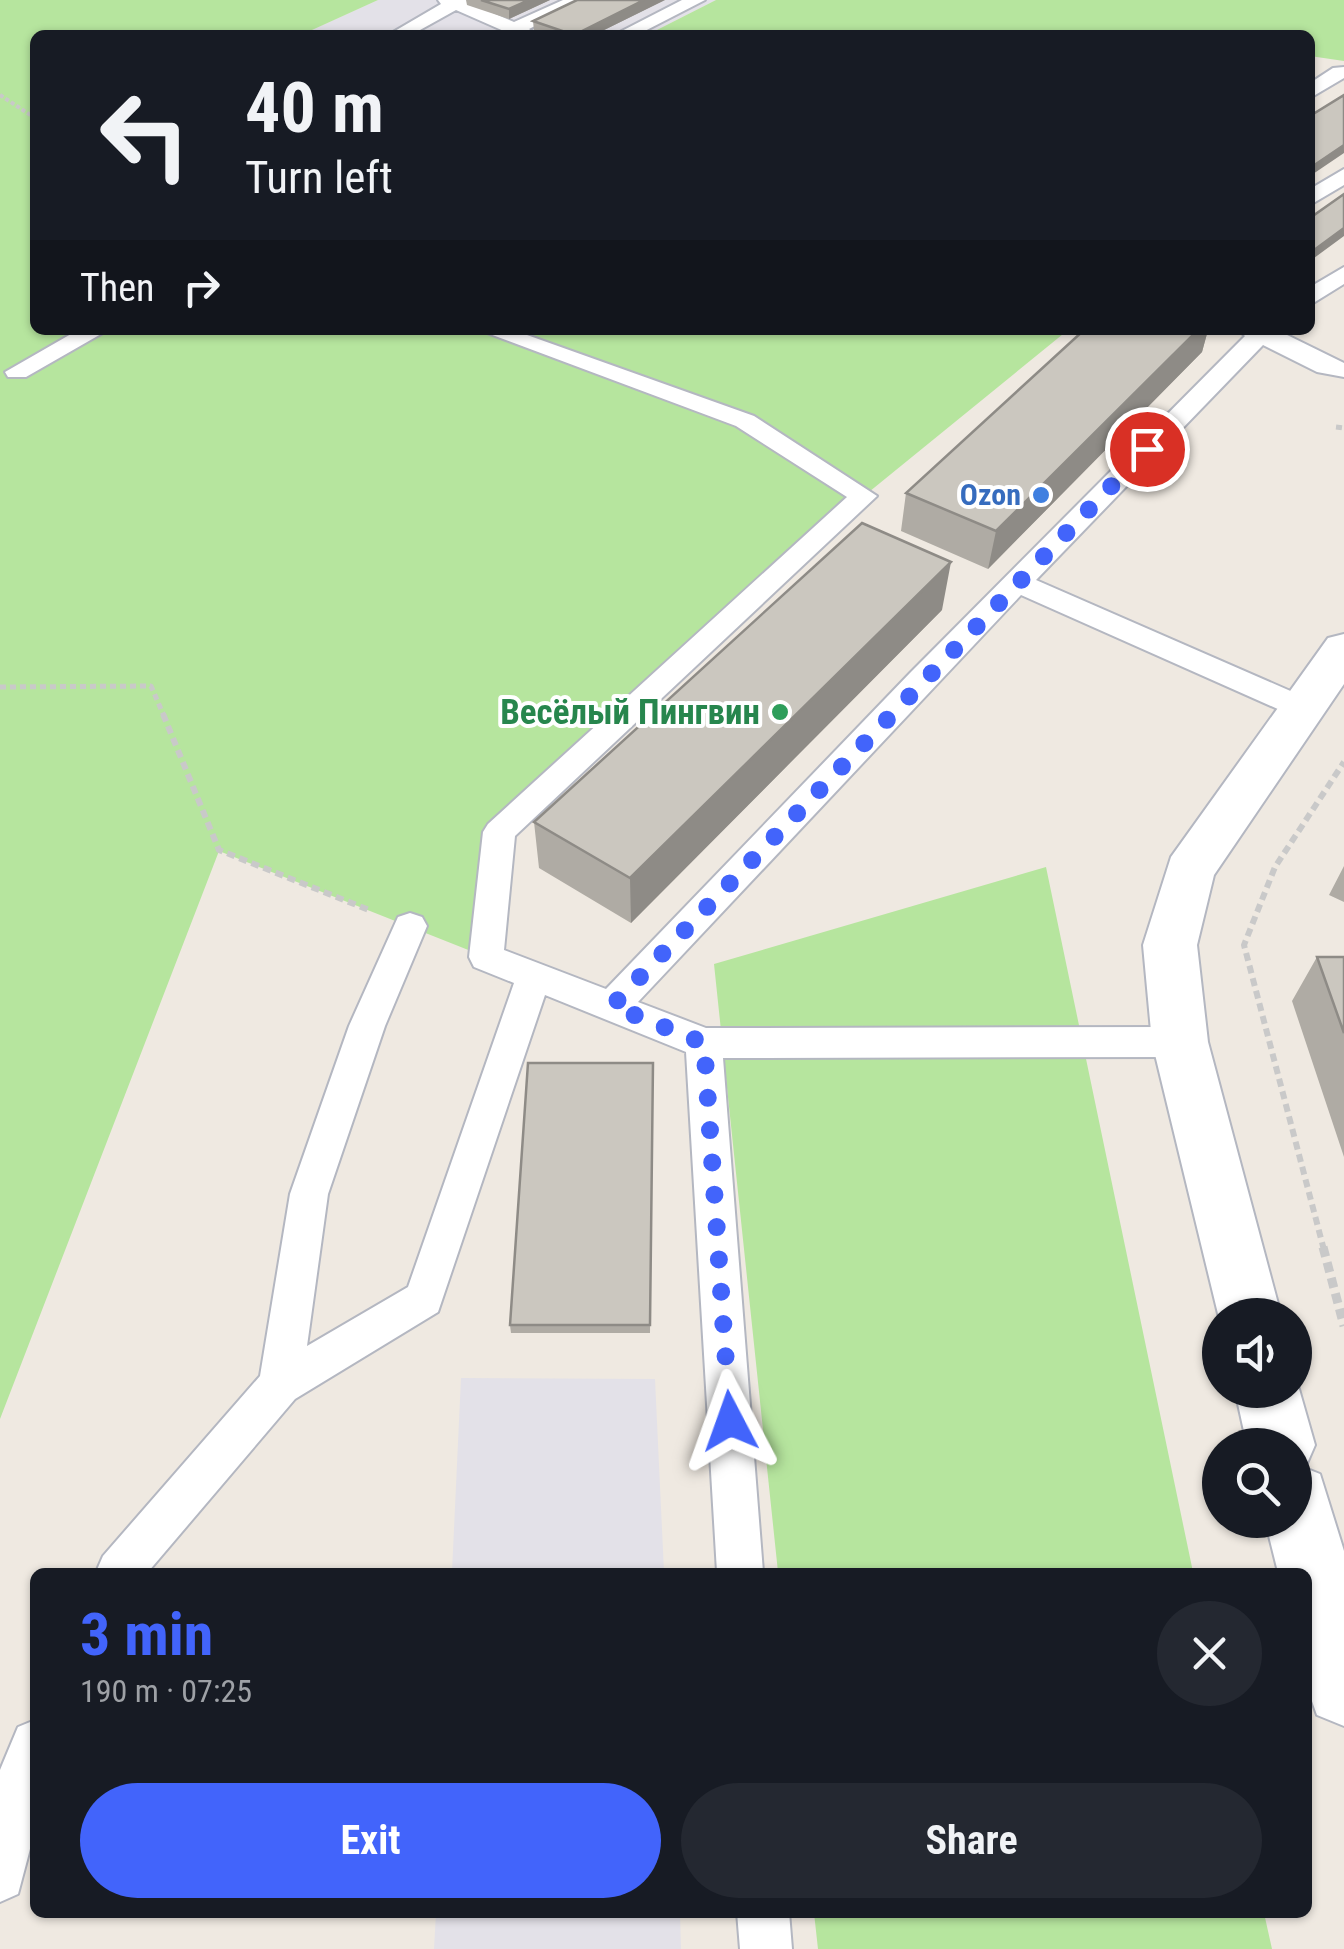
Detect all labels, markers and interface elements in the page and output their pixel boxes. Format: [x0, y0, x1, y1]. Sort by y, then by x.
text: 40 m [245, 67, 384, 149]
icon: left [80, 70, 210, 200]
text: Turn left [245, 151, 393, 204]
icon: right [174, 260, 229, 315]
text: Then [80, 266, 154, 310]
pin [1105, 407, 1190, 492]
icon: arrive [1120, 422, 1175, 477]
place label: Ozon [960, 477, 1021, 512]
marker: Ozon [1030, 484, 1052, 506]
place label: Весёлый Пингвин [500, 692, 760, 733]
marker: Весёлый Пингвин [769, 701, 791, 723]
map controls [1202, 1298, 1312, 1538]
button: sound [1202, 1298, 1312, 1408]
position arrow [678, 1369, 782, 1473]
button: search [1202, 1428, 1312, 1538]
text: 3 min [80, 1599, 213, 1670]
button: close [1157, 1601, 1262, 1706]
text: 190 m · 07:25 [80, 1672, 252, 1710]
button: Exit [80, 1783, 661, 1898]
button: Share [681, 1783, 1262, 1898]

